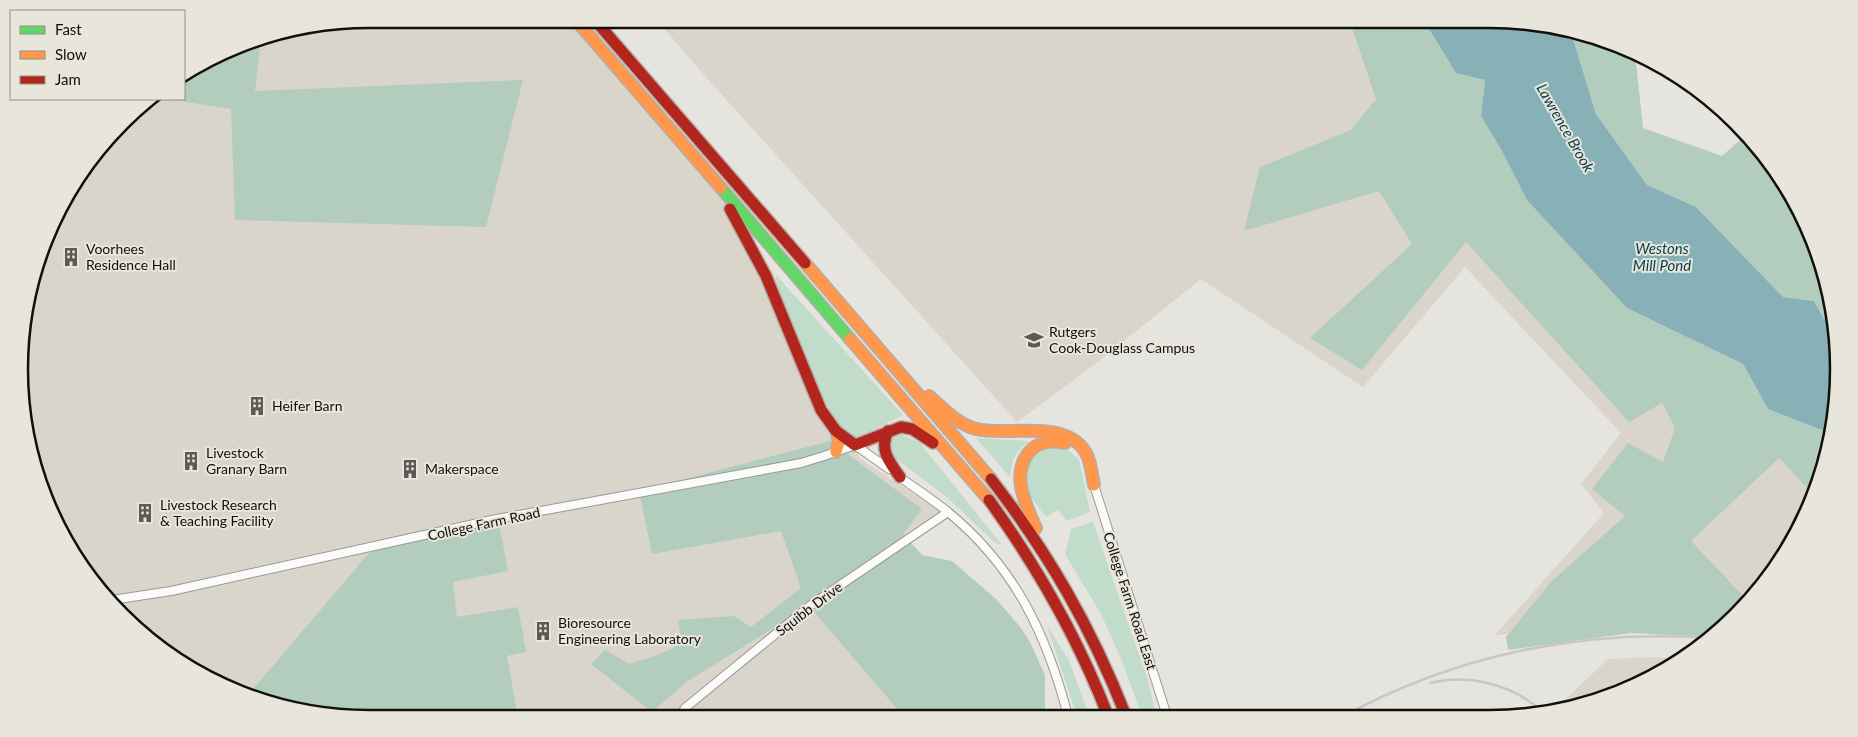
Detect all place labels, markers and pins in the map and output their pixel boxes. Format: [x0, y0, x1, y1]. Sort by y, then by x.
place label: Voorhees Residence Hall [86, 240, 176, 273]
building icon: Voorhees Residence Hall [60, 246, 82, 268]
place label: Rutgers Cook-Douglass Campus [1049, 323, 1195, 356]
school or university icon: Rutgers Cook-Douglass Campus [1023, 329, 1045, 351]
building icon: Heifer Barn [246, 395, 268, 417]
place label: Heifer Barn [272, 397, 342, 414]
place label: Livestock Granary Barn [206, 444, 287, 477]
building icon: Livestock Granary Barn [180, 450, 202, 472]
building icon: Makerspace [399, 458, 421, 480]
place label: Makerspace [425, 460, 499, 477]
place label: Livestock Research & Teaching Facility [160, 496, 277, 529]
building icon: Livestock Research & Teaching Facility [134, 502, 156, 524]
place label: Bioresource Engineering Laboratory [558, 614, 702, 647]
building icon: Bioresource Engineering Laboratory [532, 620, 554, 642]

